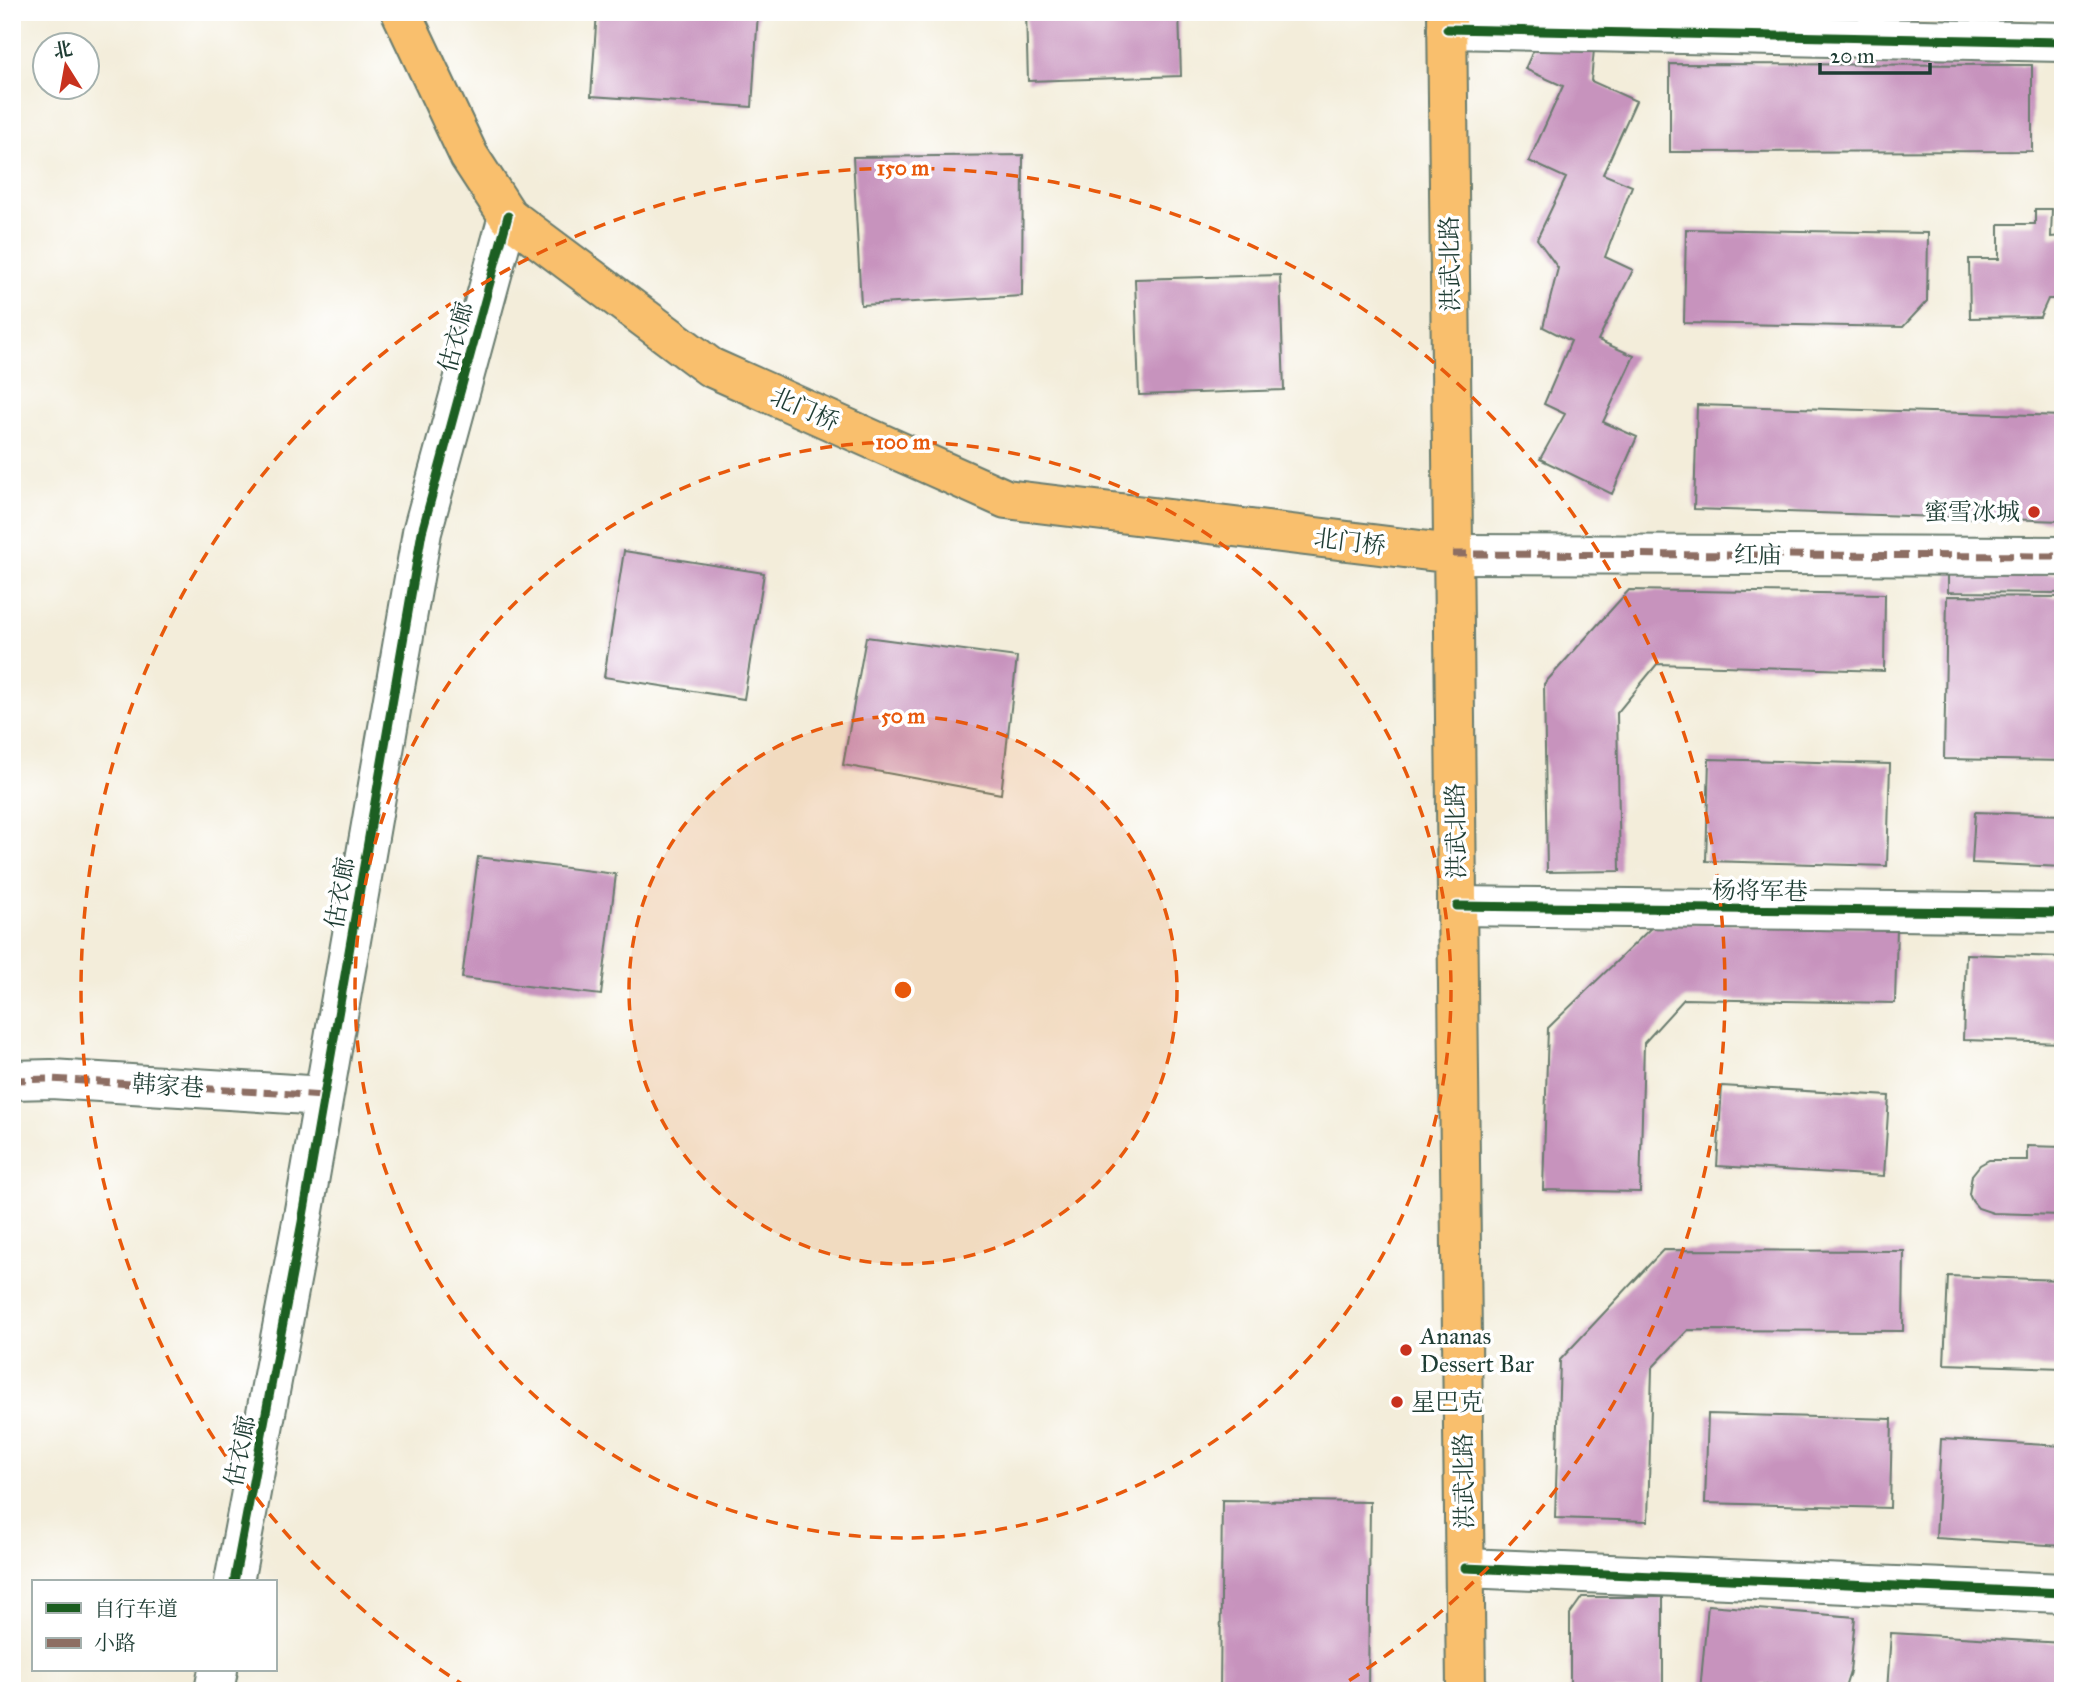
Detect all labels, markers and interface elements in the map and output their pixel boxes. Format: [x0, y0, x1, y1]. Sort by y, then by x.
north arrow [32, 32, 102, 102]
scale bar [1820, 32, 1930, 76]
text: 北 [51, 37, 74, 63]
text: 20 m [1830, 43, 1875, 69]
text: 150 m [877, 155, 929, 181]
street label: 洪武北路 [1434, 216, 1466, 312]
street label: 估衣廊 [432, 298, 480, 376]
street label: 北门桥 [766, 381, 844, 437]
text: 100 m [876, 429, 931, 455]
place label: 蜜雪冰城 [1924, 497, 2020, 527]
marker: 蜜雪冰城 [2026, 504, 2042, 520]
street label: 北门桥 [1312, 523, 1388, 561]
street label: 红庙 [1734, 540, 1782, 570]
text: 50 m [881, 703, 925, 729]
street label: 洪武北路 [1440, 783, 1472, 879]
street label: 估衣廊 [319, 855, 361, 931]
street label: 杨将军巷 [1712, 875, 1808, 907]
centre of rings [891, 978, 915, 1002]
street label: 韩家巷 [131, 1069, 205, 1103]
place label: Ananas Dessert Bar [1419, 1321, 1534, 1379]
marker: Ananas Dessert Bar [1398, 1342, 1414, 1358]
place label: 星巴克 [1411, 1387, 1483, 1417]
marker: 星巴克 [1389, 1394, 1405, 1410]
street label: 估衣廊 [218, 1413, 262, 1489]
street label: 洪武北路 [1448, 1433, 1480, 1529]
legend [32, 1580, 276, 1672]
text: 自行车道 [94, 1596, 178, 1622]
text: 小路 [94, 1630, 136, 1656]

